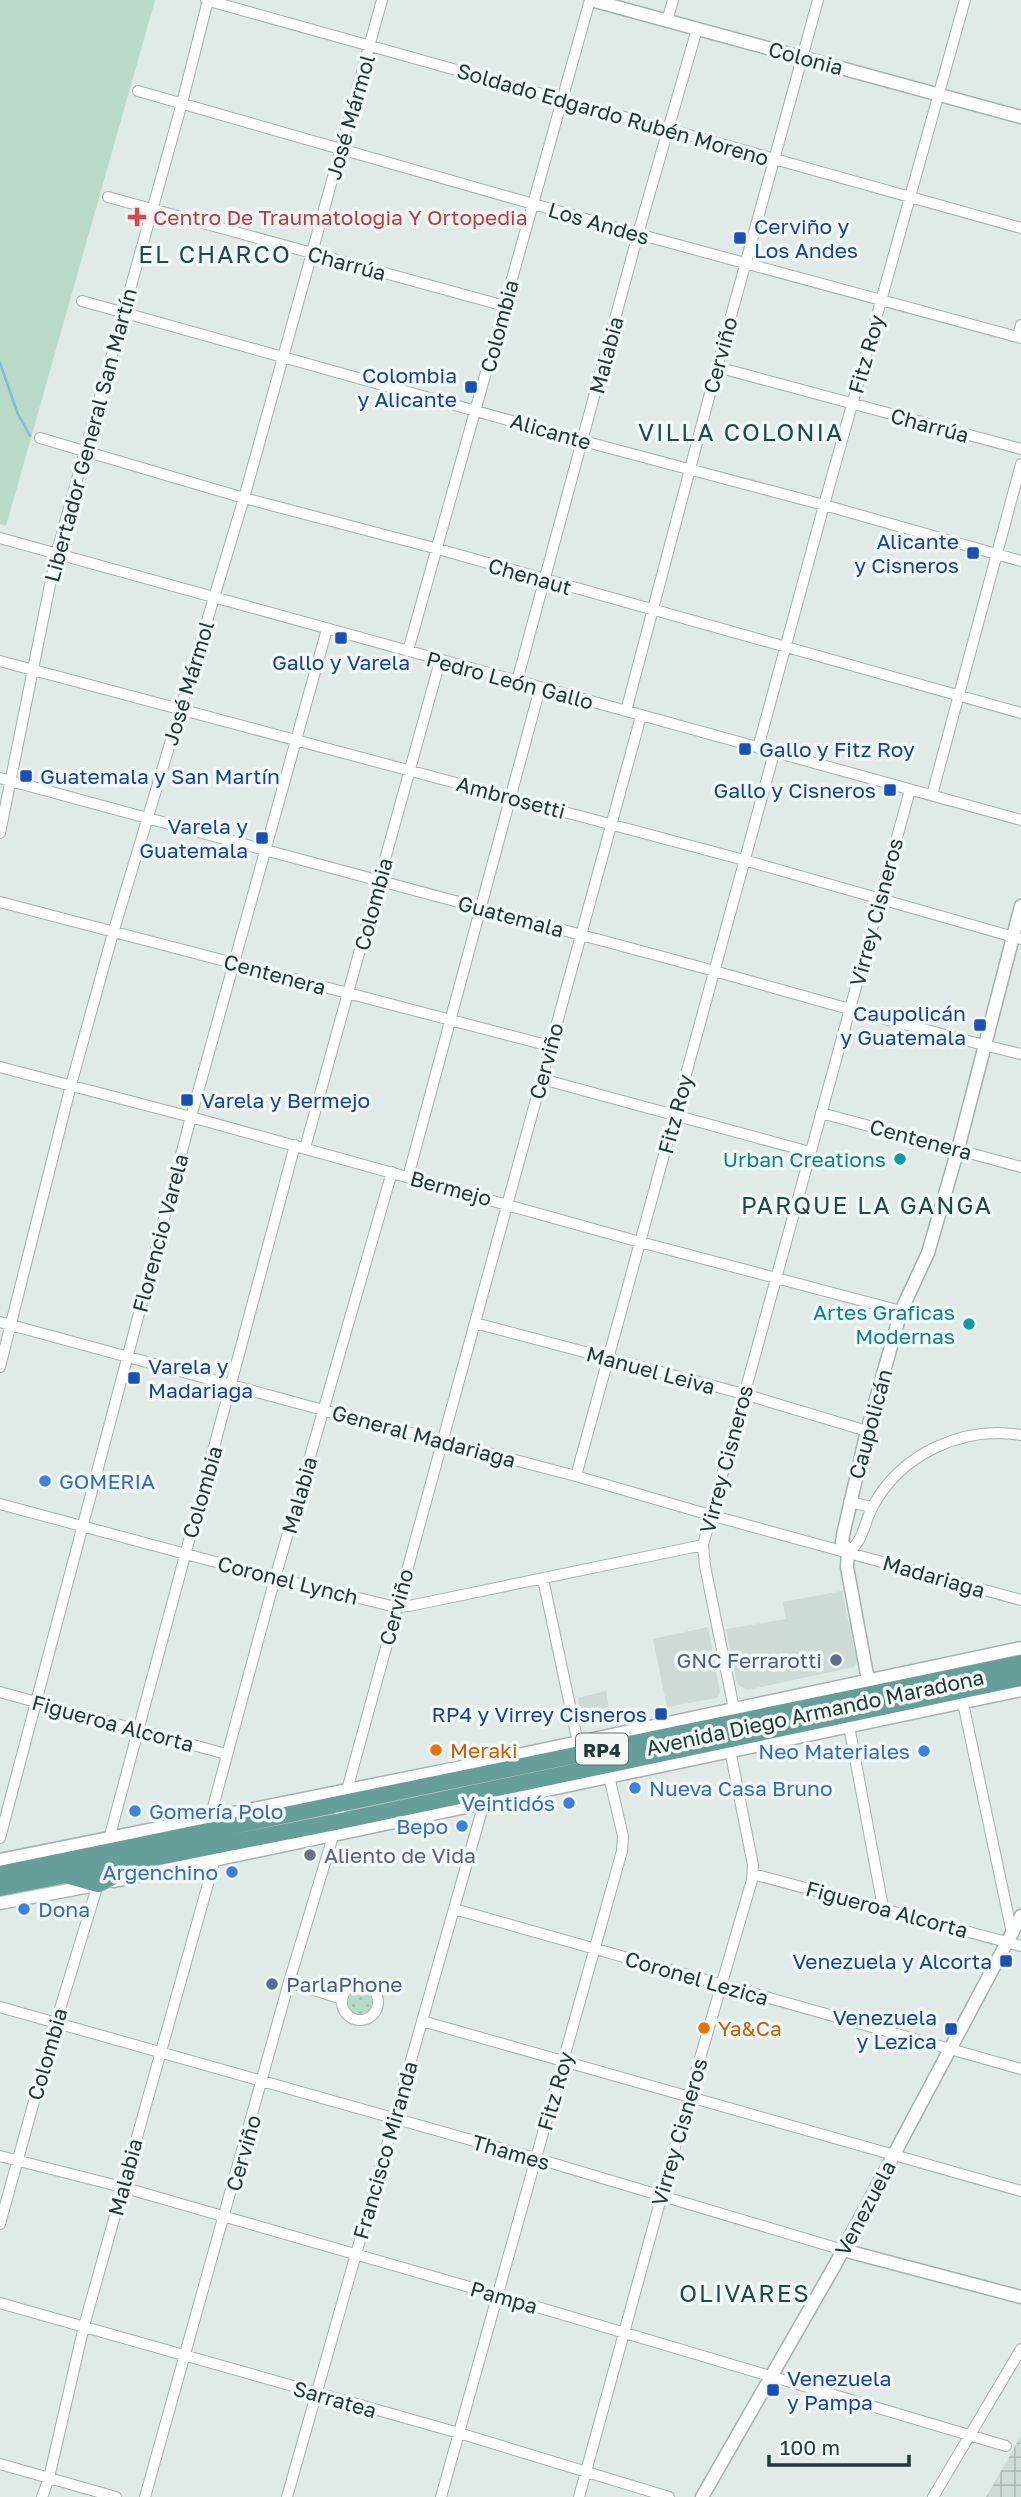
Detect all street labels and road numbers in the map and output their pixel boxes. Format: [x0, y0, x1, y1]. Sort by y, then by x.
street label: Colonia [766, 36, 846, 80]
street label: José Mármol [320, 51, 380, 183]
street label: Soldado Edgardo Rubén Moreno [454, 57, 772, 171]
street label: Los Andes [545, 196, 653, 250]
street label: Charrúa [305, 240, 389, 286]
street label: Colombia [474, 277, 524, 375]
street label: Libertador General San Martín [38, 285, 142, 585]
street label: Fitz Roy [842, 311, 890, 396]
street label: Malabia [583, 314, 629, 396]
street label: Cerviño [697, 314, 743, 396]
street label: Charrúa [888, 402, 972, 448]
street label: Alicante [508, 407, 594, 455]
street label: Chenaut [485, 552, 575, 600]
street label: José Mármol [157, 618, 219, 748]
street label: Pedro León Gallo [424, 645, 596, 715]
street label: Ambrosetti [454, 770, 568, 824]
street label: Virrey Cisneros [844, 835, 908, 989]
street label: Colombia [348, 855, 398, 953]
street label: Guatemala [455, 889, 567, 943]
street label: Centenera [221, 948, 329, 1000]
street label: Cerviño [523, 1020, 569, 1102]
street label: Fitz Roy [652, 1071, 698, 1156]
street label: Centenera [867, 1113, 975, 1165]
street label: Florencio Varela [126, 1151, 194, 1315]
street label: Bermejo [407, 1165, 495, 1211]
street label: Manuel Leiva [584, 1340, 718, 1400]
street label: Caupolicán [843, 1366, 897, 1482]
street label: Virrey Cisneros [694, 1382, 758, 1536]
street label: General Madariaga [329, 1399, 519, 1473]
street label: Colombia [176, 1443, 228, 1541]
street label: Malabia [276, 1453, 322, 1537]
street label: Madariaga [880, 1549, 988, 1603]
street label: Coronel Lynch [215, 1550, 361, 1610]
street label: Cerviño [373, 1566, 419, 1648]
street label: Avenida Diego Armando Maradona [644, 1663, 986, 1761]
street label: Figueroa Alcorta [29, 1689, 197, 1757]
road number: RP4 [576, 1734, 628, 1764]
street label: Figueroa Alcorta [803, 1875, 971, 1943]
street label: Coronel Lezica [622, 1945, 772, 2011]
street label: Colombia [21, 2005, 73, 2103]
street label: Fitz Roy [531, 2048, 579, 2133]
street label: Virrey Cisneros [645, 2055, 713, 2209]
street label: Francisco Miranda [347, 2058, 423, 2242]
street label: Cerviño [220, 2112, 266, 2194]
street label: Thames [469, 2129, 553, 2175]
street label: Malabia [102, 2136, 148, 2218]
street label: Venezuela [829, 2156, 901, 2260]
street label: Pampa [467, 2275, 541, 2319]
street label: Sarratea [290, 2375, 380, 2423]

